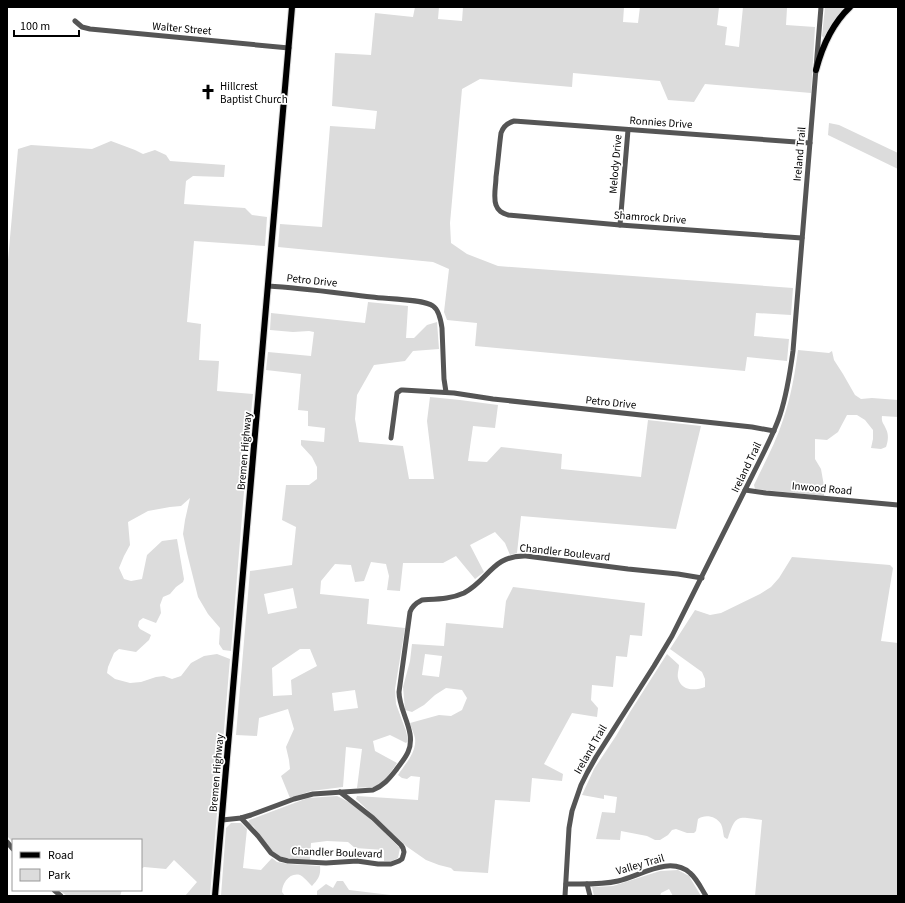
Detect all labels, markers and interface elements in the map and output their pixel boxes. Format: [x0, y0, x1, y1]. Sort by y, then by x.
scale bar [14, 12, 79, 38]
text: 100 m [20, 18, 50, 35]
street label: Walter Street [152, 18, 212, 39]
place label: Hillcrest Baptist Church [220, 79, 288, 107]
church icon: Hillcrest Baptist Church [199, 83, 217, 101]
street label: Ronnies Drive [629, 113, 693, 132]
street label: Ireland Trail [790, 126, 809, 182]
street label: Melody Drive [605, 133, 626, 194]
street label: Shamrock Drive [613, 207, 687, 228]
street label: Petro Drive [286, 270, 338, 291]
street label: Petro Drive [585, 392, 637, 413]
street label: Bremen Highway [234, 411, 255, 491]
street label: Ireland Trail [728, 439, 765, 495]
street label: Inwood Road [791, 478, 853, 499]
street label: Chandler Boulevard [519, 540, 611, 565]
street label: Ireland Trail [570, 722, 611, 777]
street label: Bremen Highway [206, 733, 227, 813]
legend [12, 839, 142, 891]
street label: Chandler Boulevard [291, 843, 383, 862]
text: Road [48, 847, 74, 864]
street label: Valley Trail [614, 850, 666, 879]
text: Park [48, 867, 70, 884]

